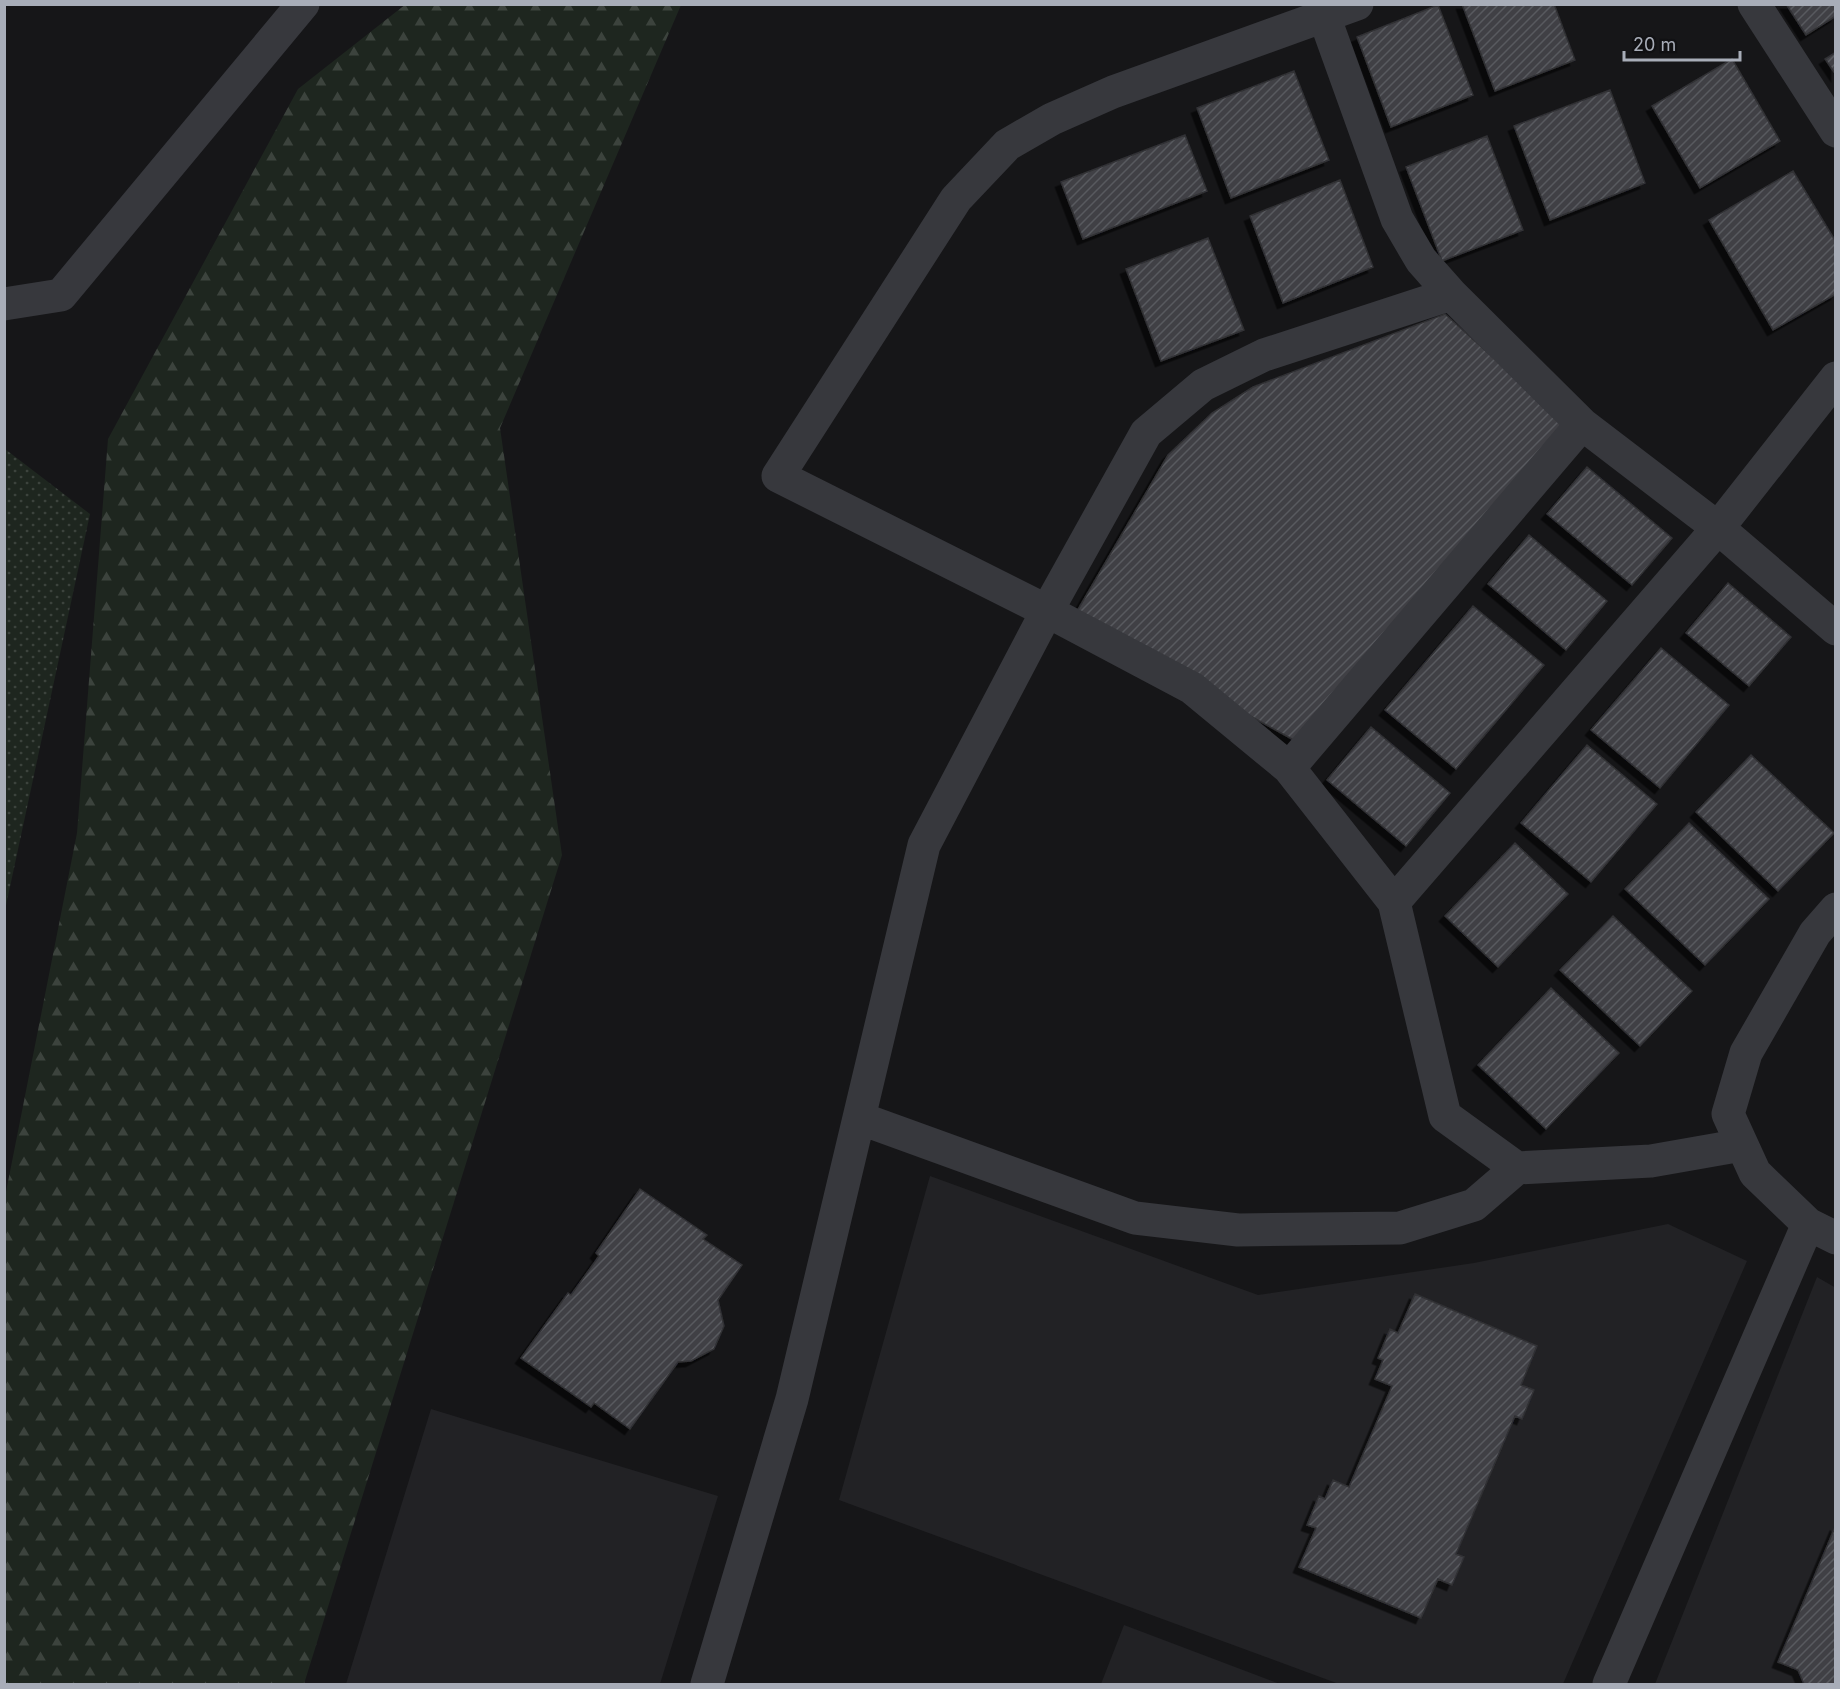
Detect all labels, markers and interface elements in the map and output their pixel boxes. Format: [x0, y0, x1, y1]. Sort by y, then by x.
scale bar [1624, 24, 1740, 62]
text: 20 m [1633, 34, 1676, 55]

